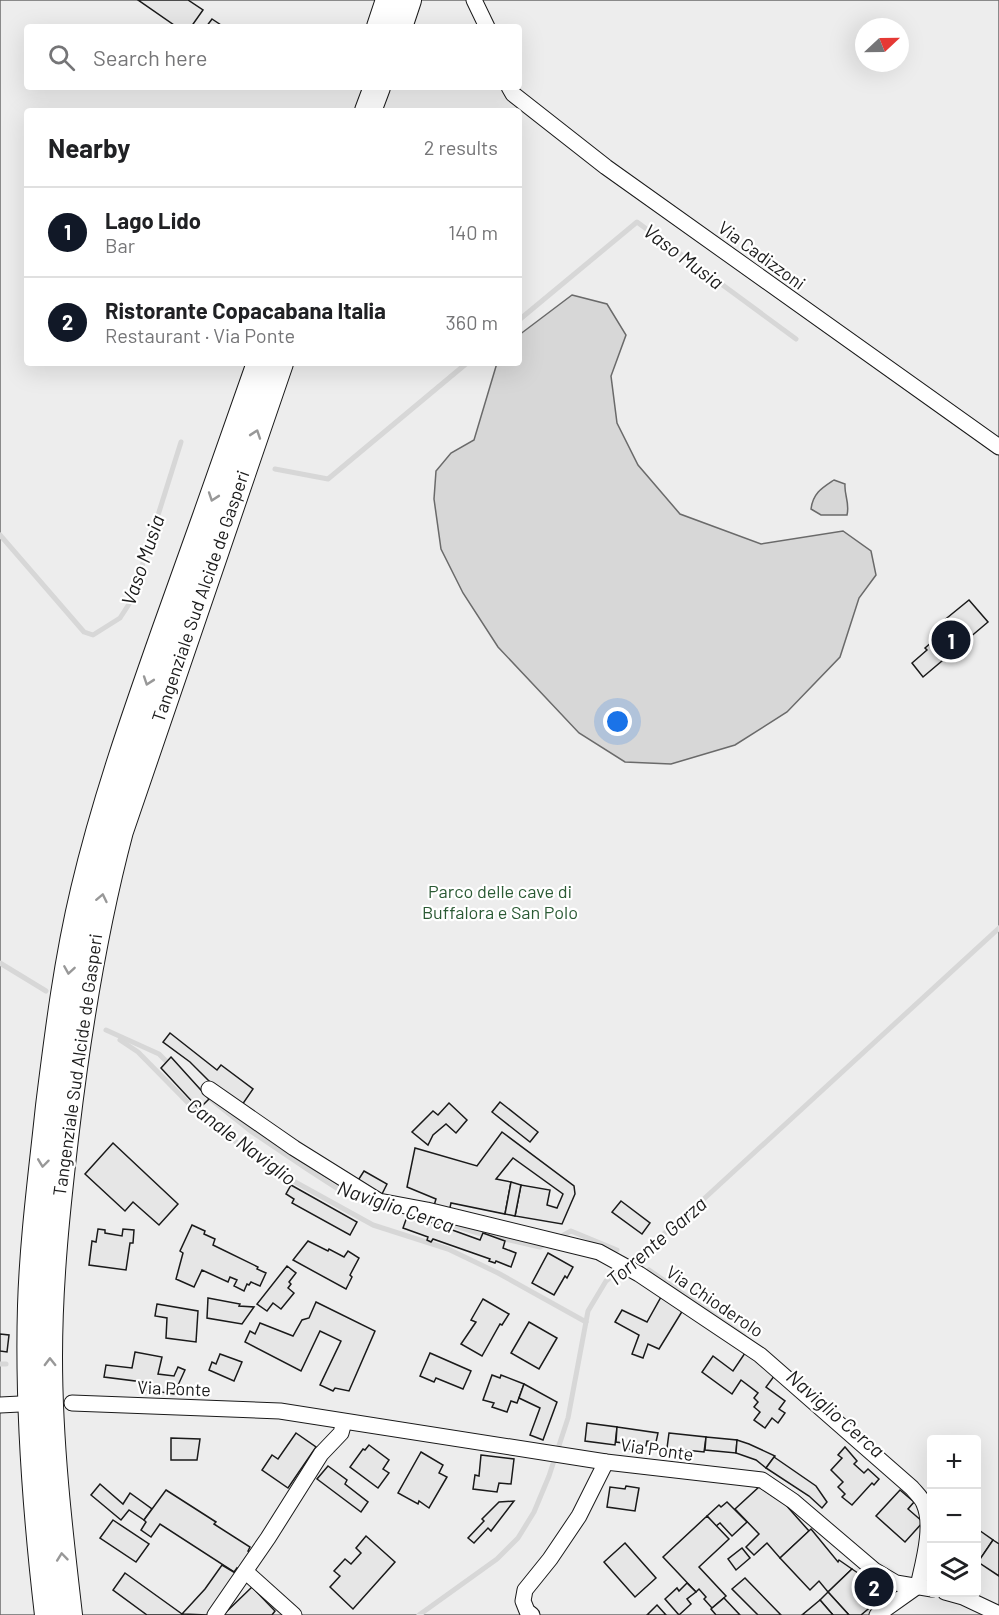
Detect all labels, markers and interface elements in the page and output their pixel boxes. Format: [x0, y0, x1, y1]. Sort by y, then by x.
north arrow [855, 18, 909, 72]
search box [24, 24, 522, 90]
icon: search [45, 41, 78, 74]
text: Search here [93, 44, 207, 70]
text: Nearby [48, 132, 130, 163]
text: 2 results [424, 135, 498, 159]
text: Lago Lido [105, 207, 201, 233]
street label: Via Cadizzoni [714, 216, 810, 294]
water label: Vaso Musia [639, 218, 729, 294]
text: 1 [64, 220, 71, 244]
text: 140 m [448, 220, 498, 244]
text: Bar [105, 233, 135, 257]
text: Ristorante Copacabana Italia [105, 297, 386, 323]
text: 2 [62, 310, 73, 334]
text: 360 m [446, 310, 498, 334]
text: Restaurant · Via Ponte [105, 323, 295, 347]
one-way arrow [248, 429, 261, 440]
street label: Tangenziale Sud Alcide de Gasperi [146, 467, 254, 725]
one-way arrow [207, 491, 220, 502]
water label: Vaso Musia [115, 512, 169, 608]
pin: 1 [932, 618, 970, 662]
one-way arrow [142, 675, 155, 686]
your location [603, 707, 632, 736]
park label: Parco delle cave di Buffalora e San Polo [422, 880, 578, 923]
one-way arrow [95, 893, 108, 903]
street label: Tangenziale Sud Alcide de Gasperi [48, 932, 106, 1198]
one-way arrow [63, 965, 75, 975]
water label: Canale Naviglio [183, 1092, 301, 1190]
one-way arrow [37, 1159, 50, 1168]
water label: Naviglio Cerca [334, 1175, 458, 1237]
water label: Torrente Garza [601, 1191, 711, 1291]
street label: Via Chioderolo [662, 1260, 768, 1342]
one-way arrow [43, 1358, 56, 1367]
water label: Naviglio Cerca [782, 1364, 890, 1462]
street label: Via Ponte [137, 1376, 211, 1400]
street label: Via Ponte [619, 1433, 695, 1465]
map controls [927, 1435, 981, 1597]
button: + [927, 1435, 981, 1489]
button: − [927, 1489, 981, 1543]
button: layers [927, 1543, 981, 1597]
one-way arrow [56, 1552, 69, 1561]
pin: 2 [854, 1564, 894, 1610]

